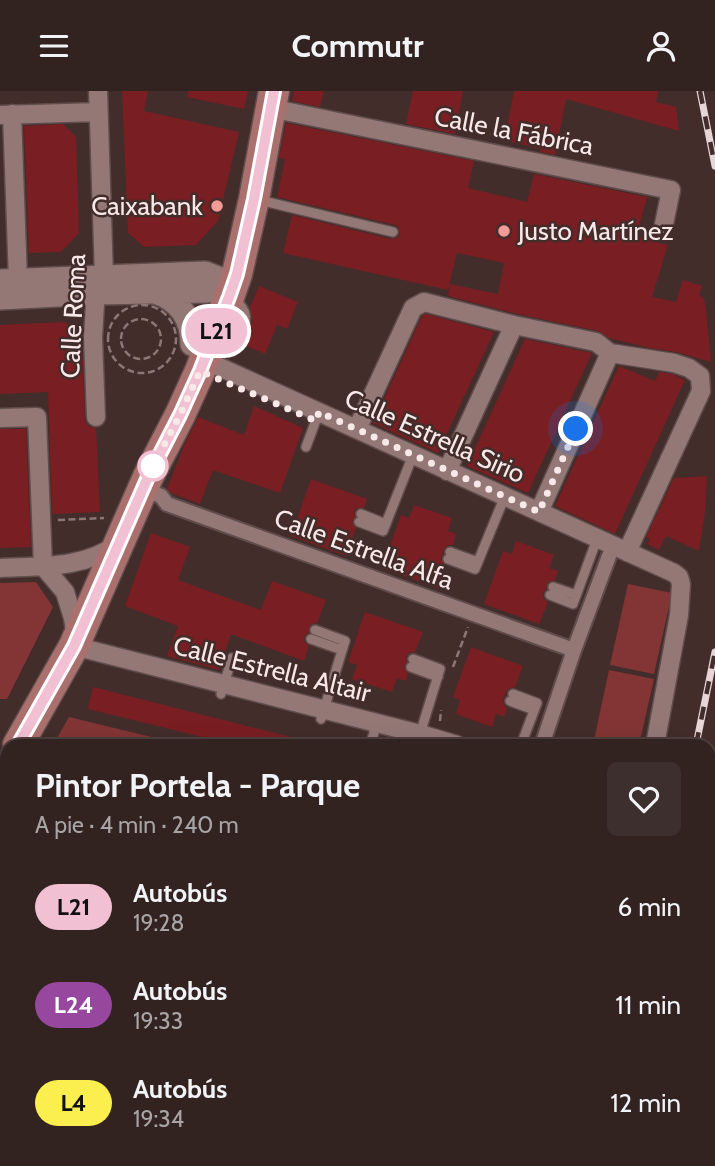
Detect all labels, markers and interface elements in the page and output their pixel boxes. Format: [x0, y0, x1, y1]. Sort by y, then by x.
text: Commutr [291, 26, 424, 65]
icon: menu [35, 27, 73, 65]
icon: person [642, 27, 680, 65]
street label: Calle la Fábrica [432, 100, 597, 162]
place label: Caixabank [91, 190, 203, 222]
marker: Caixabank [209, 198, 225, 214]
place label: Justo Martínez [517, 215, 674, 247]
marker: Justo Martínez [496, 223, 512, 239]
street label: Calle Roma [54, 252, 92, 379]
line badge: L21 [176, 308, 256, 354]
text: L21 [199, 316, 233, 345]
street label: Calle Estrella Sirio [340, 382, 530, 490]
your location [558, 411, 593, 446]
unlabelled marker [138, 451, 168, 481]
street label: Calle Estrella Alfa [270, 502, 458, 596]
street label: Calle Estrella Altair [170, 629, 375, 709]
button: heart [607, 762, 681, 836]
text: Pintor Portela - Parque [35, 765, 360, 805]
text: A pie · 4 min · 240 m [35, 811, 239, 839]
text: Autobús [133, 877, 227, 909]
text: 6 min [618, 891, 681, 923]
text: L21 [57, 892, 90, 921]
text: 19:28 [133, 909, 184, 937]
text: Autobús [133, 975, 227, 1007]
text: 11 min [615, 989, 681, 1021]
text: L24 [54, 990, 93, 1019]
text: 19:33 [133, 1007, 183, 1035]
text: Autobús [133, 1073, 227, 1105]
text: 12 min [610, 1087, 681, 1119]
text: L4 [60, 1088, 87, 1117]
text: 19:34 [133, 1105, 184, 1133]

